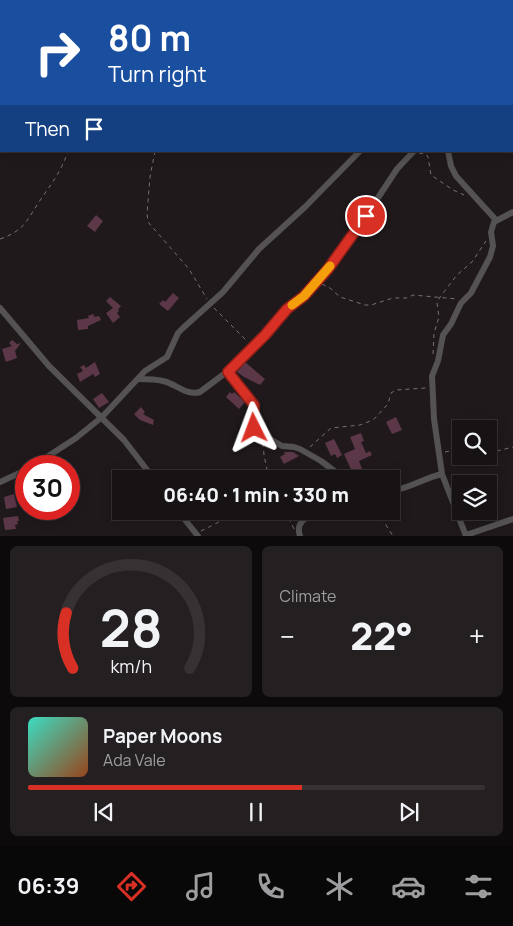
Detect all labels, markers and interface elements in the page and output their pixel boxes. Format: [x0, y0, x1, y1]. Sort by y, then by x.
text: 80 m [108, 14, 191, 62]
icon: right [25, 20, 90, 85]
text: Turn right [108, 59, 206, 89]
icon: arrive [80, 115, 108, 143]
text: Then [25, 116, 70, 142]
pin [345, 195, 387, 237]
icon: arrive [352, 202, 380, 230]
position arrow [227, 401, 279, 453]
map controls [452, 420, 497, 520]
button: search [452, 420, 497, 465]
speed limit sign: 30 [15, 455, 80, 520]
button: layers [452, 475, 497, 520]
text: 06:40 · 1 min · 330 m [163, 482, 349, 508]
text: Climate [280, 585, 336, 607]
text: 28 [99, 592, 162, 663]
text: 22° [350, 609, 413, 661]
text: − [280, 617, 295, 655]
text: + [469, 617, 485, 655]
text: km/h [110, 654, 152, 678]
text: Paper Moons [103, 723, 222, 749]
text: Ada Vale [103, 749, 166, 771]
icon: previous [90, 798, 118, 826]
icon: pause [242, 798, 270, 826]
icon: next [395, 798, 423, 826]
icon: directions [114, 869, 149, 904]
icon: music [183, 869, 218, 904]
icon: phone [253, 869, 288, 904]
icon: climate [322, 869, 357, 904]
icon: car [391, 869, 426, 904]
icon: filters [461, 869, 496, 904]
text: 06:39 [17, 871, 79, 901]

